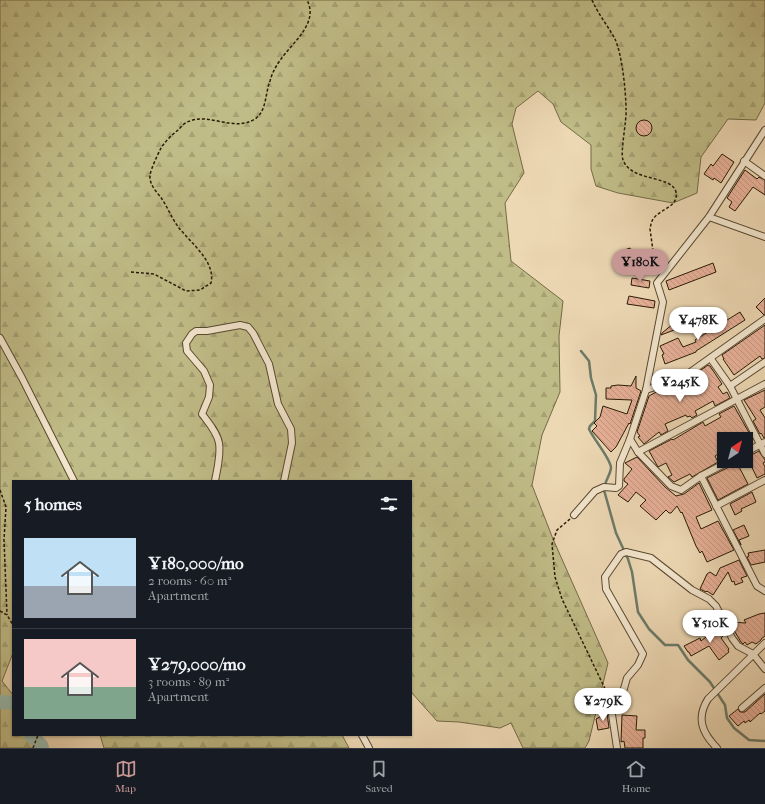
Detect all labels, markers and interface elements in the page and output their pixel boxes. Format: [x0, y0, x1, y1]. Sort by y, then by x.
pin: ¥180K [612, 249, 668, 283]
text: ¥180K [621, 254, 659, 269]
pin: ¥478K [670, 307, 726, 341]
text: ¥478K [678, 312, 718, 327]
pin: ¥245K [652, 369, 708, 403]
text: ¥245K [660, 374, 700, 389]
north arrow [717, 432, 753, 468]
map controls [717, 432, 753, 468]
icon: filters [378, 493, 400, 515]
text: 5 homes [24, 494, 82, 514]
text: ¥180,000/mo [148, 553, 244, 573]
icon: home [56, 554, 104, 602]
text: 2 rooms · 60 m² [148, 573, 231, 588]
text: Apartment [148, 588, 209, 603]
pin: ¥510K [682, 610, 738, 644]
text: ¥510K [692, 615, 728, 630]
text: ¥279,000/mo [148, 654, 246, 674]
icon: home [56, 655, 104, 703]
text: 3 rooms · 89 m² [148, 674, 229, 689]
pin: ¥279K [575, 688, 631, 722]
text: Apartment [148, 689, 209, 704]
text: ¥279K [583, 693, 623, 708]
tab: Map [115, 758, 137, 795]
tab: Saved [366, 758, 393, 795]
tab: Home [622, 758, 650, 795]

